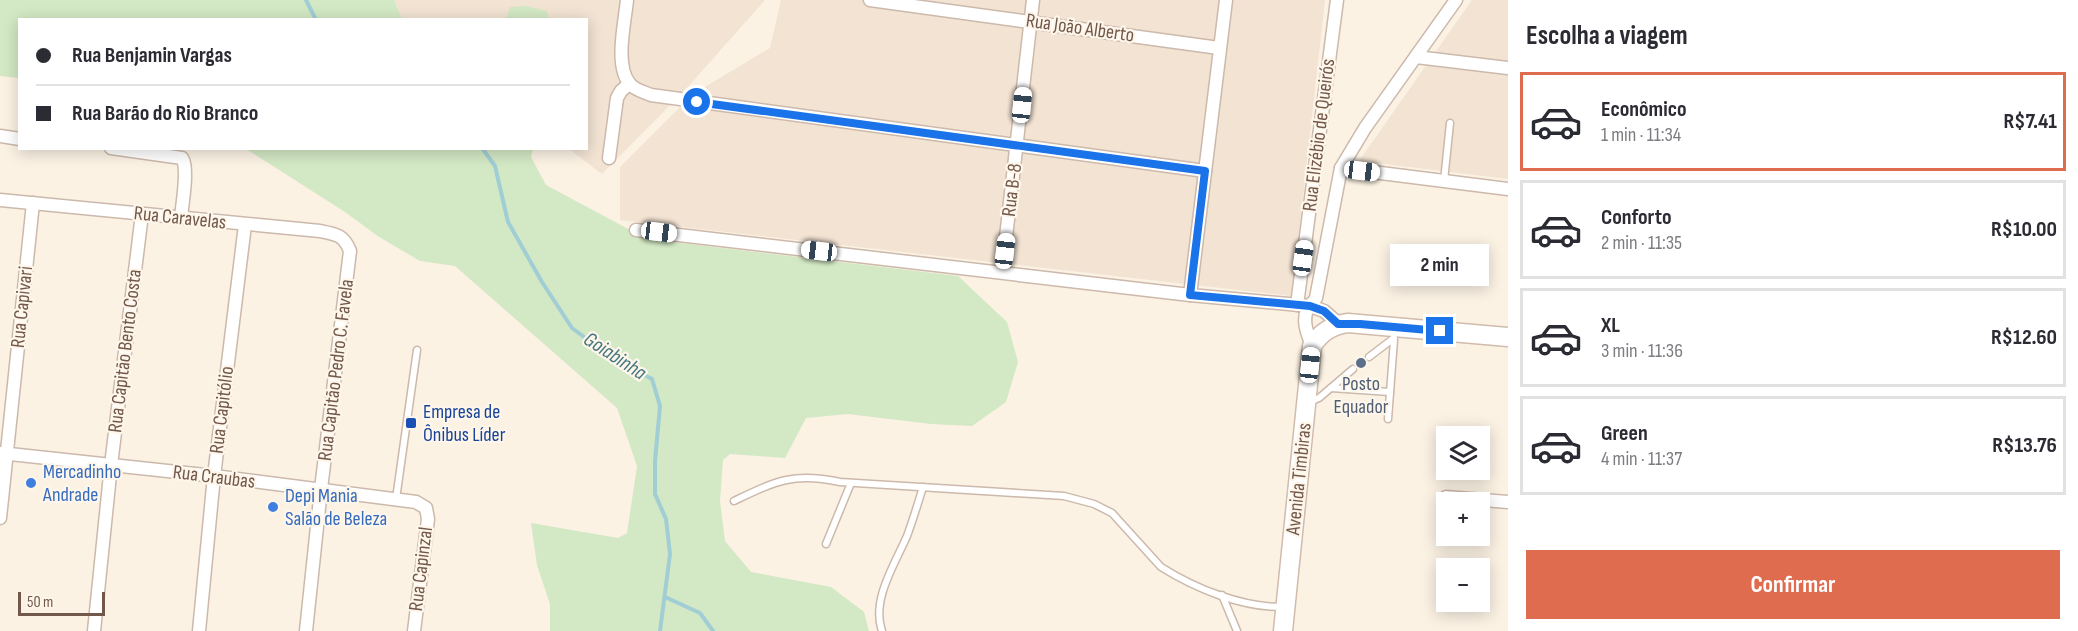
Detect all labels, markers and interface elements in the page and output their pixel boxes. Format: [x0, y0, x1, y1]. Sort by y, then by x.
street label: Rua João Alberto [1024, 9, 1136, 47]
text: Escolha a viagem [1526, 20, 1688, 52]
text: Rua Benjamin Vargas [72, 42, 232, 69]
street label: Rua Elizébio de Queirós [1298, 57, 1340, 213]
car [1011, 86, 1033, 124]
route start [683, 88, 710, 115]
icon: car [1529, 95, 1583, 149]
text: Econômico [1601, 96, 1687, 123]
text: Rua Barão do Rio Branco [72, 100, 258, 127]
text: R$7.41 [2003, 108, 2057, 135]
text: 1 min · 11:34 [1601, 123, 1681, 147]
car [1343, 160, 1381, 182]
street label: Rua B-8 [997, 162, 1027, 218]
street label: Rua Caravelas [133, 201, 227, 235]
icon: car [1529, 203, 1583, 257]
text: Conforto [1601, 204, 1672, 231]
text: R$10.00 [1991, 216, 2057, 243]
car [640, 221, 678, 243]
text: 2 min · 11:35 [1601, 231, 1682, 255]
car [994, 232, 1016, 270]
car [1292, 239, 1314, 277]
car [800, 240, 838, 262]
callout: 2 min [1390, 244, 1490, 286]
text: 2 min [1420, 253, 1459, 277]
street label: Rua Capivari [6, 265, 38, 349]
street label: Rua Capitão Bento Costa [103, 268, 147, 434]
street label: Rua Capitão Pedro C. Favela [313, 278, 359, 462]
icon: car [1529, 311, 1583, 365]
text: XL [1601, 312, 1620, 339]
route end [1426, 317, 1453, 344]
text: R$12.60 [1991, 324, 2057, 351]
water label: Goiabinha [579, 327, 651, 386]
text: 3 min · 11:36 [1601, 339, 1683, 363]
car [1299, 346, 1321, 384]
marker: Posto Equador [1354, 356, 1368, 370]
street label: Rua Capitólio [205, 365, 239, 455]
place label: Posto Equador [1334, 372, 1389, 419]
place label: Empresa de Ônibus Líder [423, 400, 506, 447]
marker: Empresa de Ônibus Líder [404, 416, 418, 430]
icon: car [1529, 419, 1583, 473]
text: Green [1601, 420, 1648, 447]
street label: Avenida Timbiras [1281, 422, 1317, 537]
map controls [1436, 426, 1490, 612]
button: layers [1436, 426, 1490, 480]
text: R$13.76 [1992, 432, 2057, 459]
text: 4 min · 11:37 [1601, 447, 1682, 471]
place label: Mercadinho Andrade [42, 460, 121, 507]
street label: Rua Craubas [171, 460, 257, 494]
marker: Mercadinho Andrade [24, 476, 38, 490]
place label: Depi Mania Salão de Beleza [285, 484, 387, 531]
button: + [1436, 492, 1490, 546]
marker: Depi Mania Salão de Beleza [266, 500, 280, 514]
street label: Rua Capinzal [404, 526, 438, 612]
button: Confirmar [1526, 550, 2060, 619]
button: − [1436, 558, 1490, 612]
scale bar [18, 589, 105, 616]
text: 50 m [27, 593, 53, 612]

